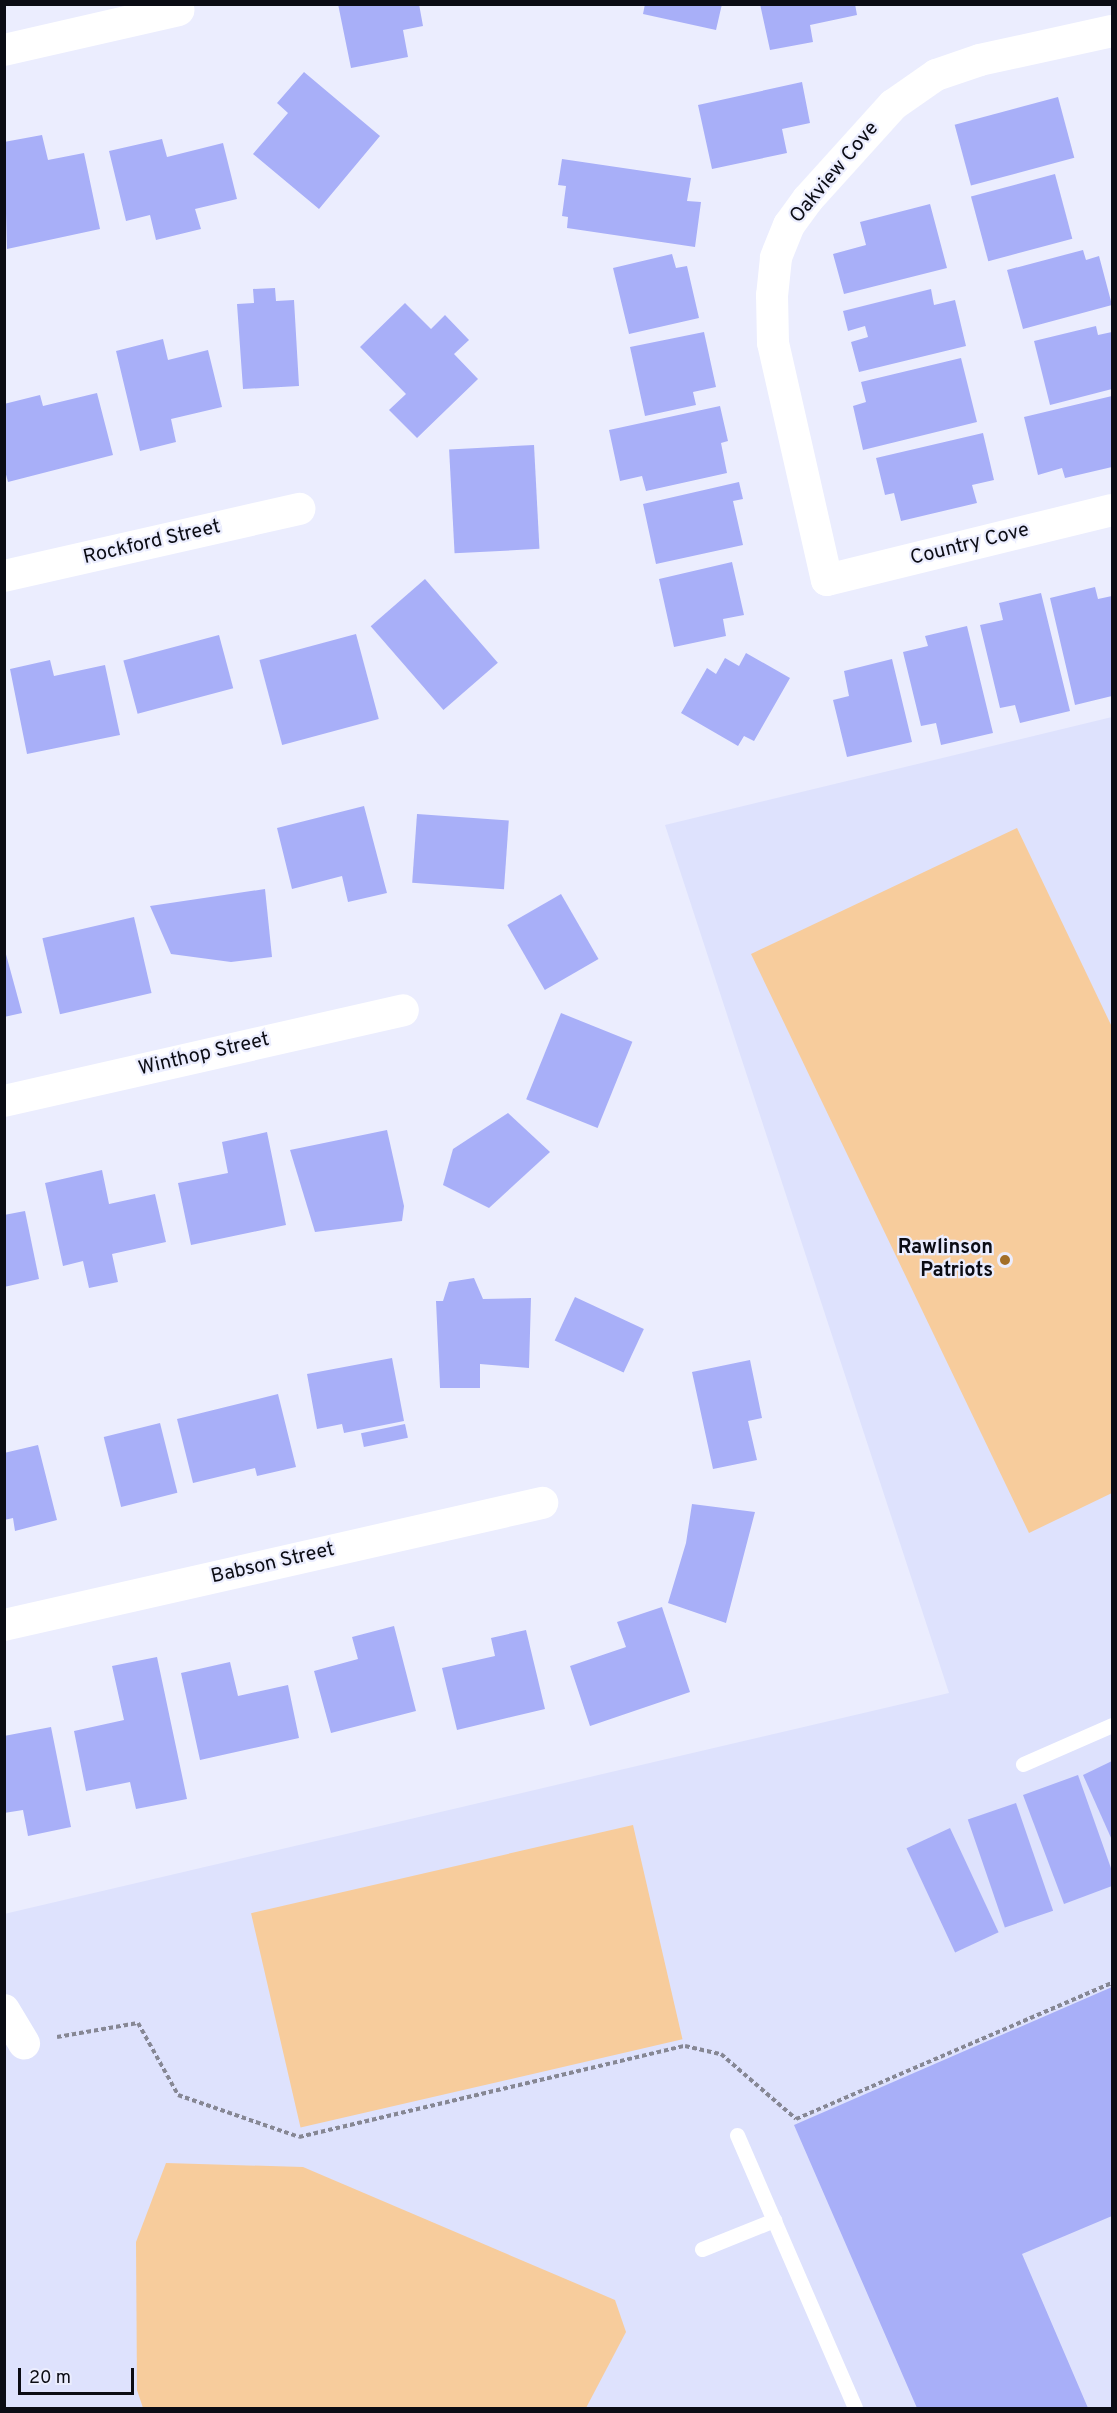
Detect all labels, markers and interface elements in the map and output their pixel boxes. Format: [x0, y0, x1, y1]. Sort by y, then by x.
street label: Oakview Cove [786, 117, 884, 229]
street label: Rockford Street [81, 516, 223, 570]
street label: Country Cove [908, 519, 1032, 571]
street label: Winthop Street [136, 1028, 272, 1082]
place label: Rawlinson Patriots [898, 1236, 993, 1283]
marker: Rawlinson Patriots [998, 1253, 1012, 1267]
street label: Babson Street [209, 1538, 337, 1590]
scale bar [21, 2356, 136, 2394]
text: 20 m [29, 2367, 71, 2390]

